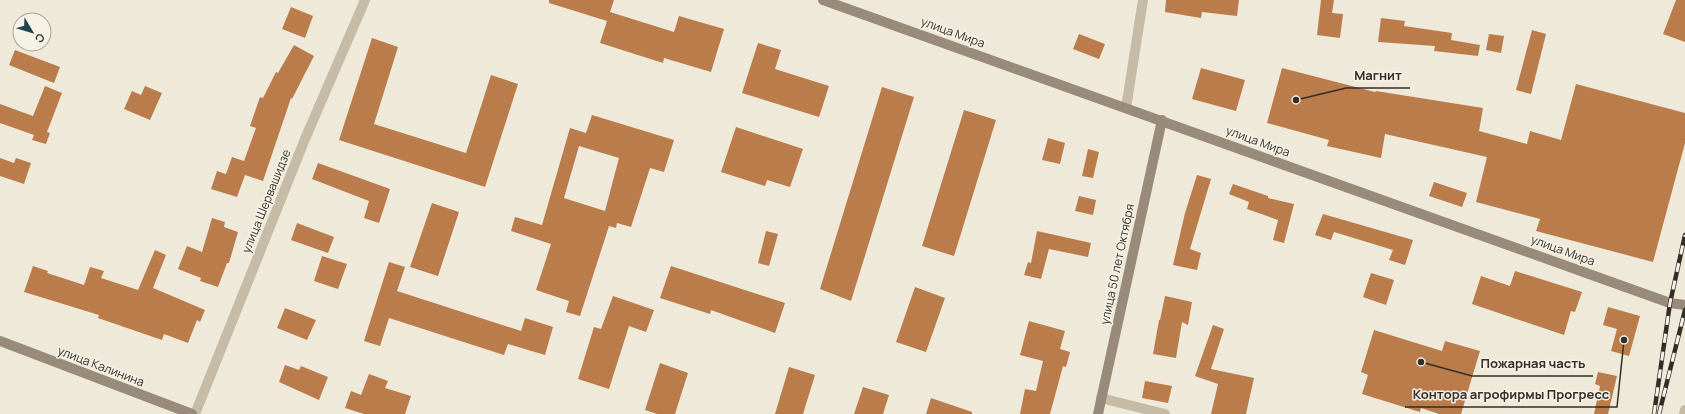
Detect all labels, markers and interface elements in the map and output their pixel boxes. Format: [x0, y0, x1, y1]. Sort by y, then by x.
north arrow [12, 12, 52, 52]
street label: улица Мира [919, 13, 987, 51]
text: С [32, 31, 49, 46]
callout: Магнит [1346, 63, 1410, 88]
text: Магнит [1354, 66, 1402, 84]
street label: улица Мира [1224, 122, 1292, 160]
street label: улица Шервашидзе [237, 147, 295, 255]
street label: улица 50 лет Октября [1096, 202, 1138, 326]
street label: улица Мира [1529, 231, 1597, 269]
street label: улица Калинина [55, 342, 147, 390]
callout: Пожарная часть [1472, 351, 1593, 376]
text: Пожарная часть [1481, 354, 1585, 372]
callout: Контора агрофирмы Прогресс [1405, 382, 1617, 407]
text: Контора агрофирмы Прогресс [1413, 385, 1610, 403]

